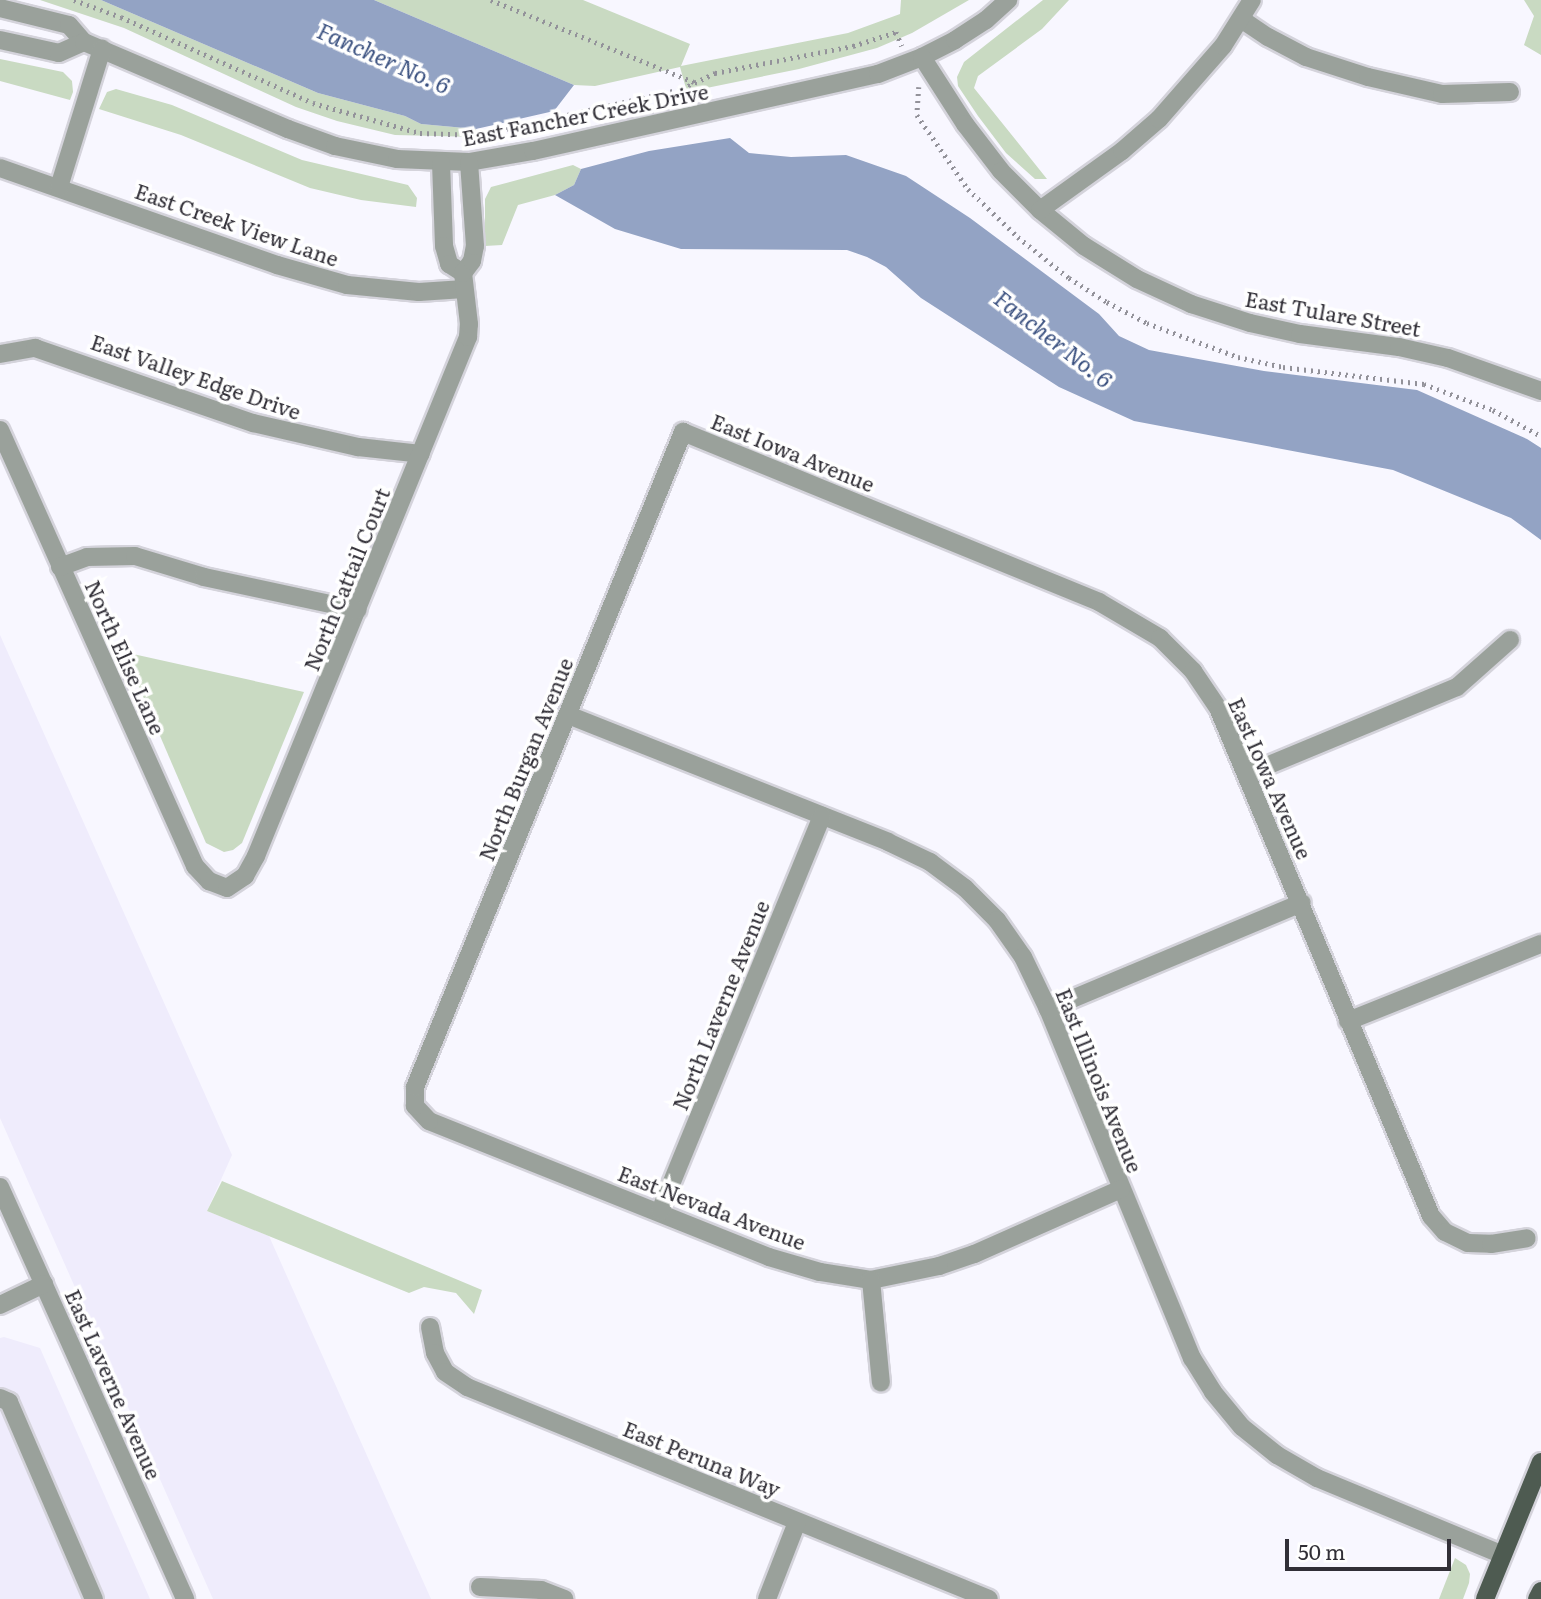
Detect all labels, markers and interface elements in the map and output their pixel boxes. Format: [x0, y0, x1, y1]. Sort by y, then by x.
water label: Fancher No. 6 [314, 16, 454, 98]
street label: East Fancher Creek Drive [460, 78, 710, 150]
street label: East Creek View Lane [132, 177, 342, 271]
water label: Fancher No. 6 [990, 283, 1118, 393]
street label: East Tulare Street [1243, 285, 1423, 341]
street label: East Valley Edge Drive [88, 328, 304, 424]
street label: East Iowa Avenue [708, 408, 878, 496]
street label: North Cattail Court [298, 484, 394, 674]
street label: North Elise Lane [81, 576, 171, 738]
street label: North Burgan Avenue [473, 654, 577, 864]
street label: East Iowa Avenue [1224, 693, 1318, 863]
street label: North Laverne Avenue [666, 896, 774, 1114]
street label: East Illinois Avenue [1051, 984, 1149, 1176]
street label: East Nevada Avenue [615, 1160, 809, 1254]
street label: East Laverne Avenue [61, 1285, 167, 1483]
street label: East Peruna Way [620, 1415, 784, 1501]
scale bar [1289, 1526, 1455, 1570]
text: 50 m [1298, 1535, 1345, 1566]

